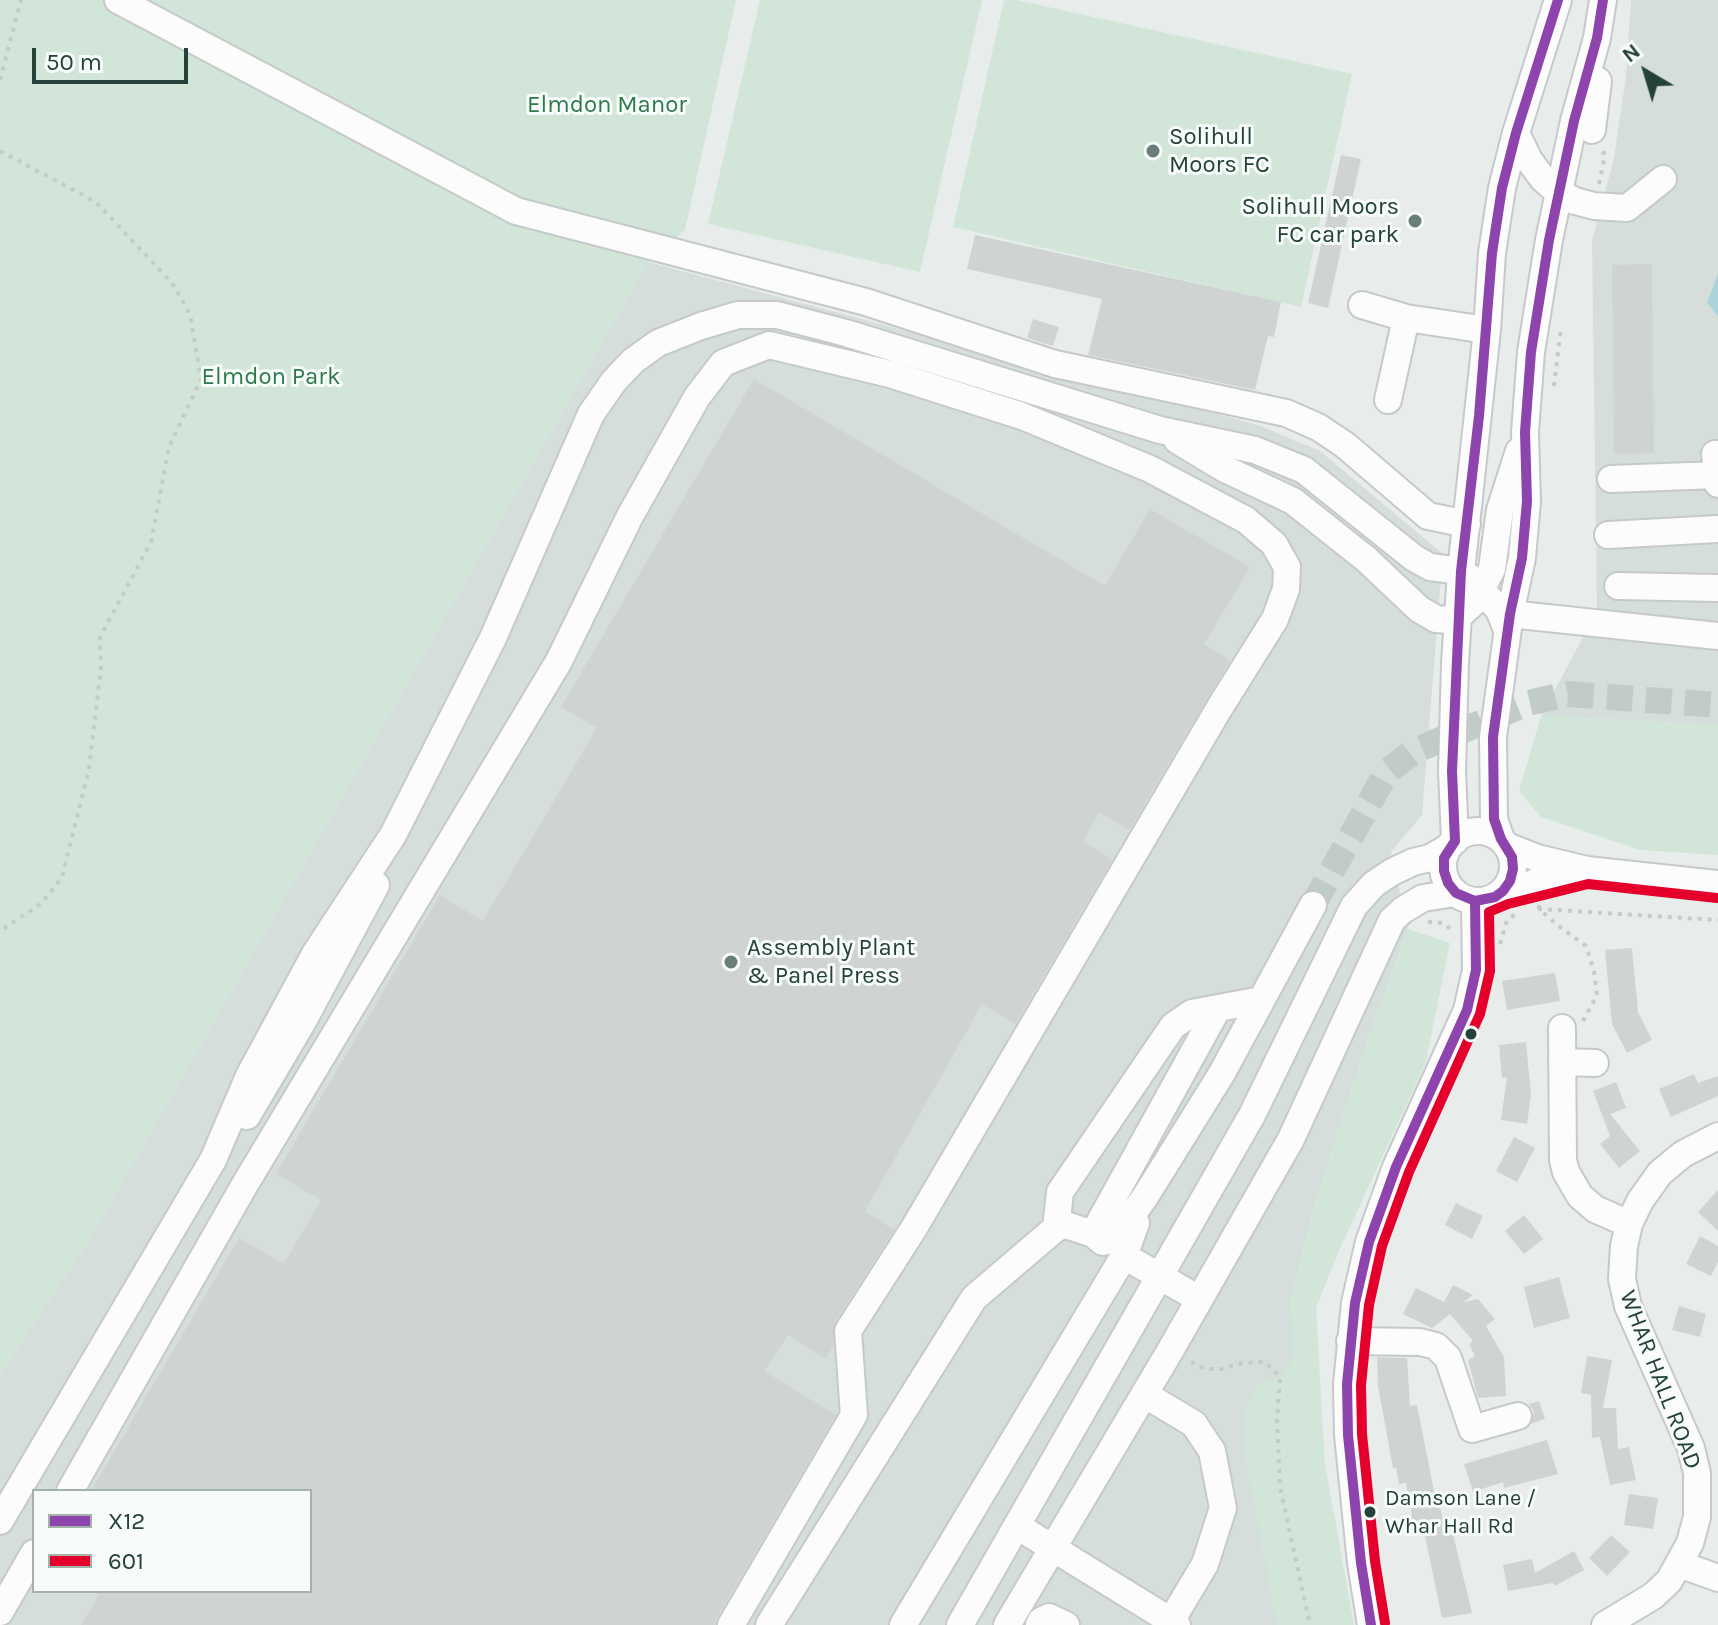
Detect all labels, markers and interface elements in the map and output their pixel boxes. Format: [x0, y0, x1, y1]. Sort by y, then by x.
scale bar [36, 32, 192, 82]
north arrow [1606, 32, 1686, 112]
text: N [1617, 38, 1645, 68]
text: 50 m [46, 48, 102, 76]
park label: Elmdon Manor [527, 91, 687, 119]
place label: Solihull Moors FC [1169, 123, 1270, 179]
marker: Solihull Moors FC [1144, 142, 1162, 160]
place label: Solihull Moors FC car park [1242, 193, 1399, 249]
marker: Solihull Moors FC car park [1406, 212, 1424, 230]
park label: Elmdon Park [202, 363, 340, 391]
place label: Assembly Plant & Panel Press [747, 934, 915, 990]
marker: Assembly Plant & Panel Press [722, 953, 740, 971]
unlabelled marker [1463, 1026, 1479, 1042]
street label: WHAR HALL ROAD [1613, 1286, 1707, 1474]
place label: Damson Lane / Whar Hall Rd [1385, 1486, 1536, 1538]
legend [32, 1489, 312, 1593]
marker: Damson Lane / Whar Hall Rd [1362, 1504, 1378, 1520]
text: X12 [108, 1507, 145, 1535]
text: 601 [108, 1547, 144, 1575]

